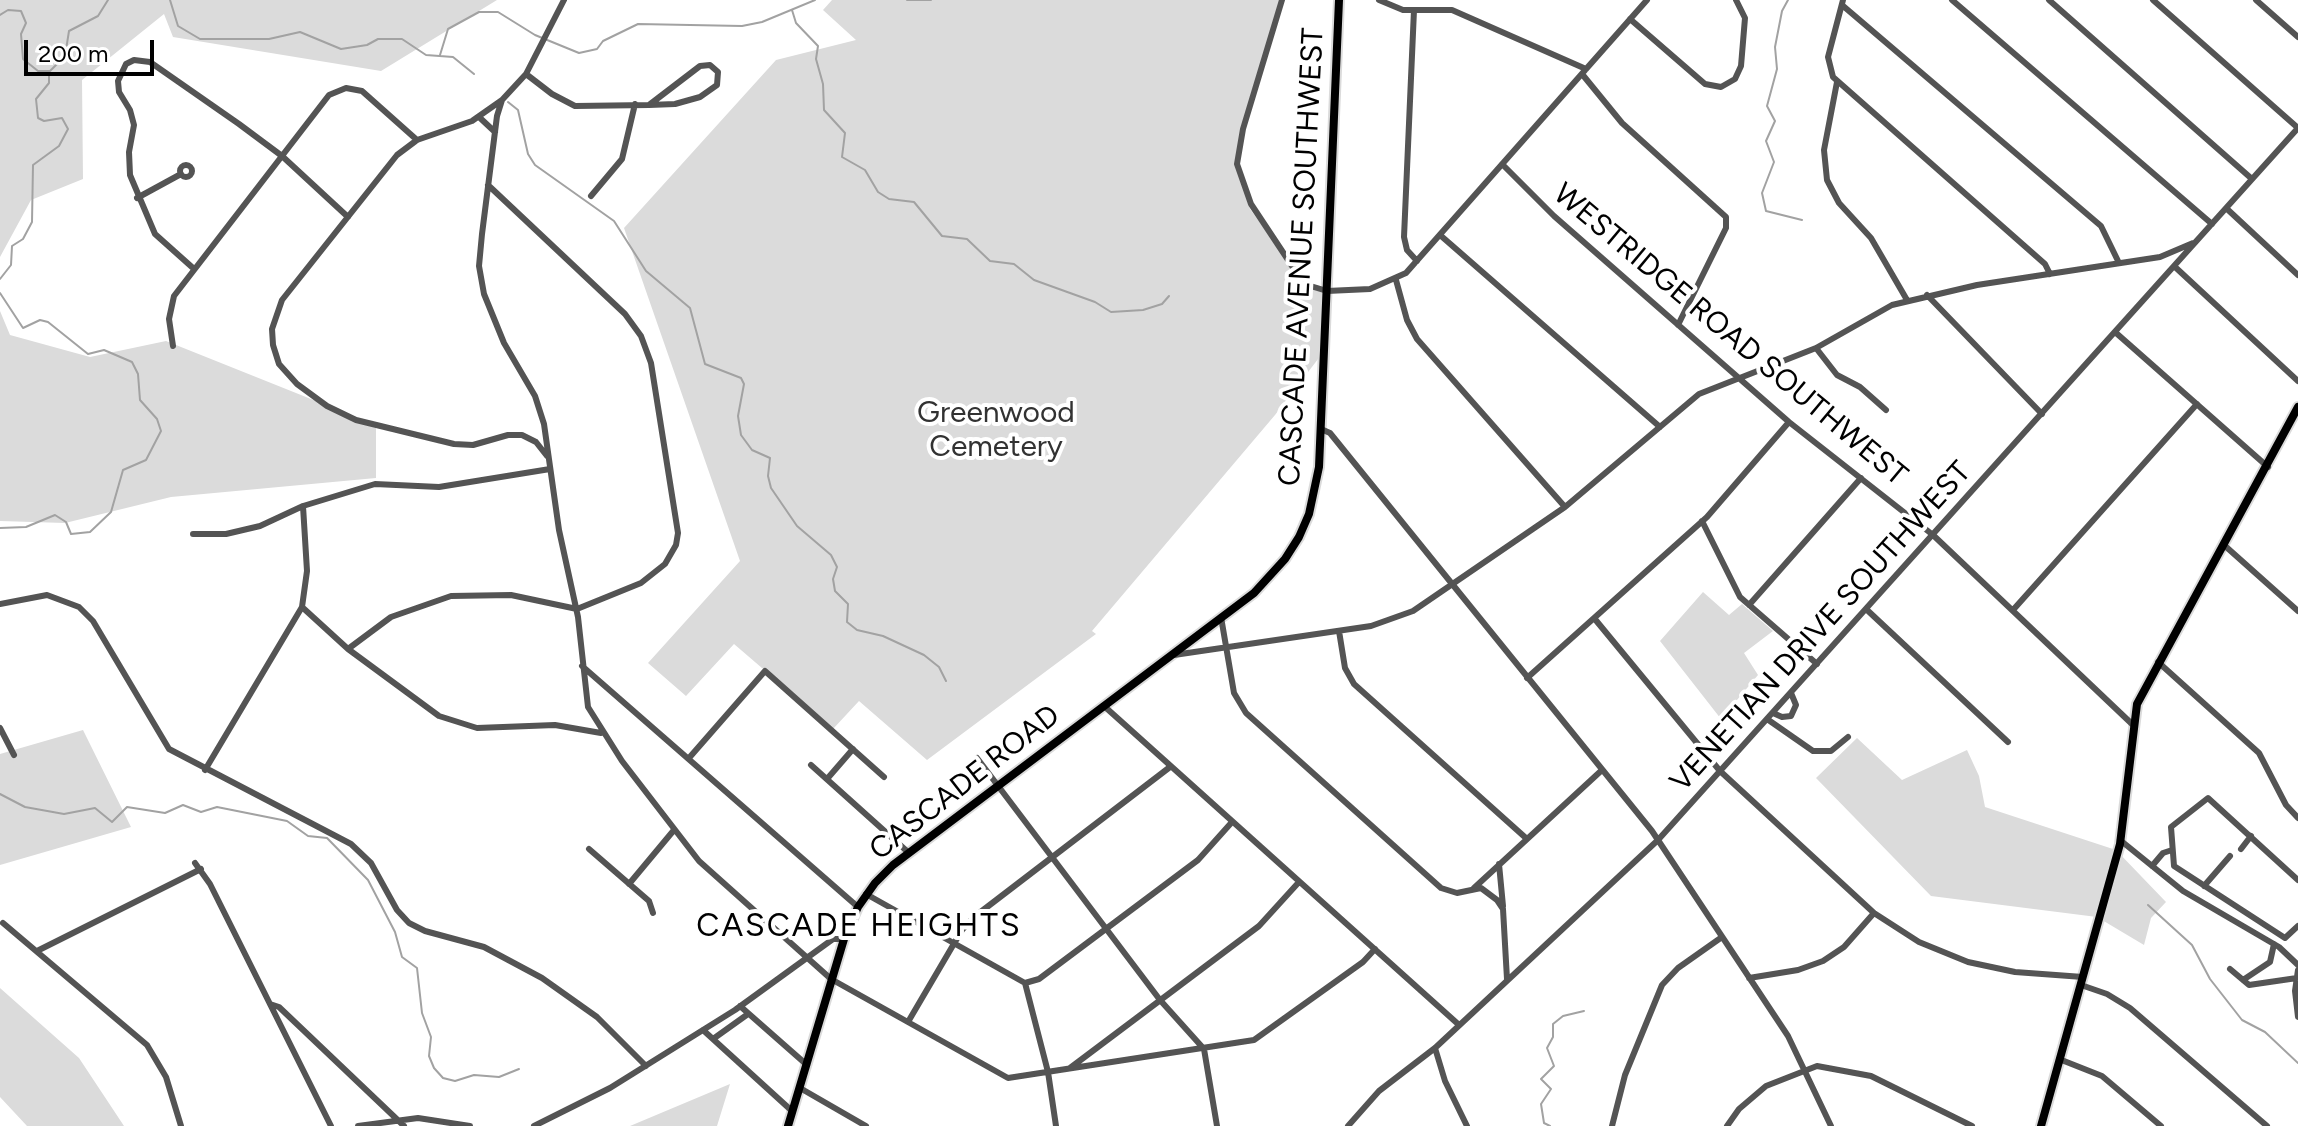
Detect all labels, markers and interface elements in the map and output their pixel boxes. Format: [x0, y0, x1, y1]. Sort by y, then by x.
scale bar [28, 24, 158, 74]
street label: CASCADE AVENUE SOUTHWEST [1272, 27, 1332, 487]
text: 200 m [38, 39, 109, 68]
street label: WESTRIDGE ROAD SOUTHWEST [1546, 176, 1914, 494]
park label: Greenwood Cemetery [917, 395, 1075, 466]
street label: VENETIAN DRIVE SOUTHWEST [1663, 454, 1979, 800]
street label: CASCADE ROAD [863, 698, 1067, 868]
district label: CASCADE HEIGHTS [696, 908, 1022, 946]

